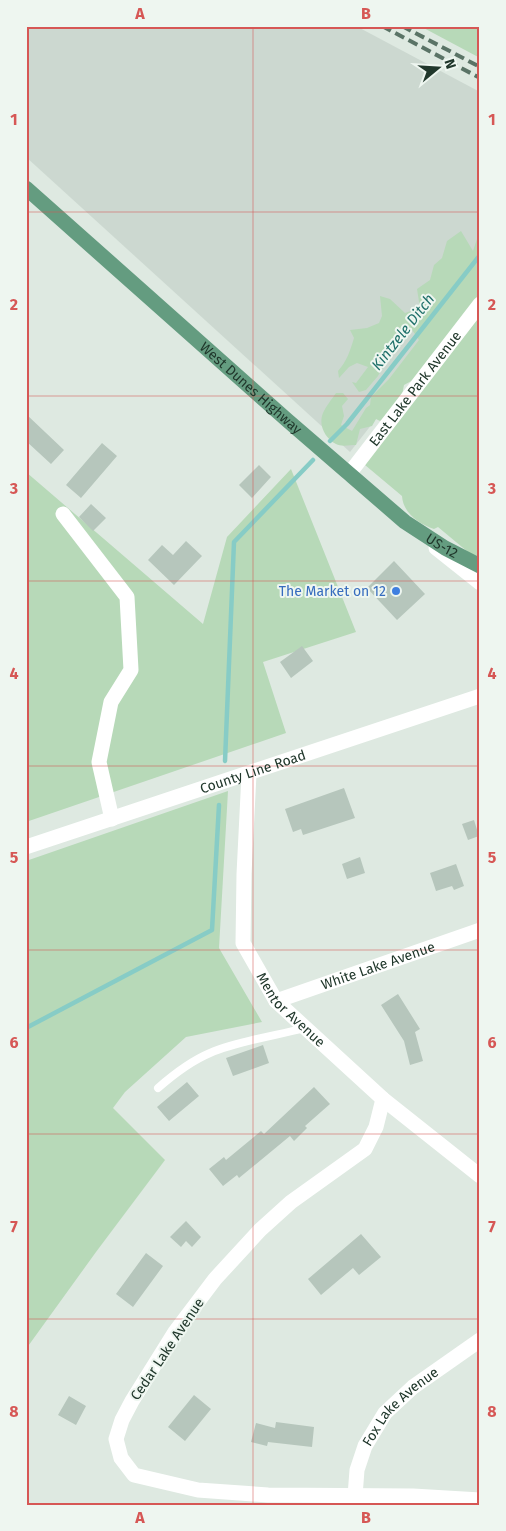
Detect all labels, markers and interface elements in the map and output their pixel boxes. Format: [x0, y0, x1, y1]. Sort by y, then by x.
text: A [134, 4, 145, 23]
text: B [361, 4, 371, 23]
north arrow [414, 42, 464, 92]
text: N [440, 57, 459, 71]
text: 1 [10, 110, 18, 129]
text: 1 [488, 110, 496, 129]
water label: Kintzele Ditch [368, 290, 438, 374]
text: 2 [10, 295, 18, 314]
text: 2 [488, 295, 496, 314]
street label: East Lake Park Avenue [366, 328, 465, 450]
street label: West Dunes Highway [196, 339, 305, 438]
text: 3 [9, 479, 18, 498]
text: 3 [487, 479, 496, 498]
street label: US-12 [422, 530, 461, 562]
place label: The Market on 12 [279, 583, 386, 600]
marker: The Market on 12 [390, 585, 402, 597]
text: 4 [9, 664, 19, 683]
text: 4 [487, 664, 497, 683]
street label: County Line Road [198, 747, 308, 798]
text: 5 [10, 848, 19, 867]
text: 5 [488, 848, 497, 867]
street label: White Lake Avenue [319, 938, 437, 994]
street label: Mentor Avenue [253, 970, 329, 1051]
text: 6 [9, 1033, 19, 1052]
text: 6 [487, 1033, 497, 1052]
text: 7 [10, 1217, 18, 1236]
text: 7 [488, 1217, 496, 1236]
street label: Cedar Lake Avenue [127, 1295, 208, 1404]
street label: Fox Lake Avenue [359, 1364, 442, 1449]
text: 8 [9, 1402, 19, 1421]
text: 8 [487, 1402, 497, 1421]
text: A [134, 1508, 145, 1527]
text: B [361, 1508, 371, 1527]

